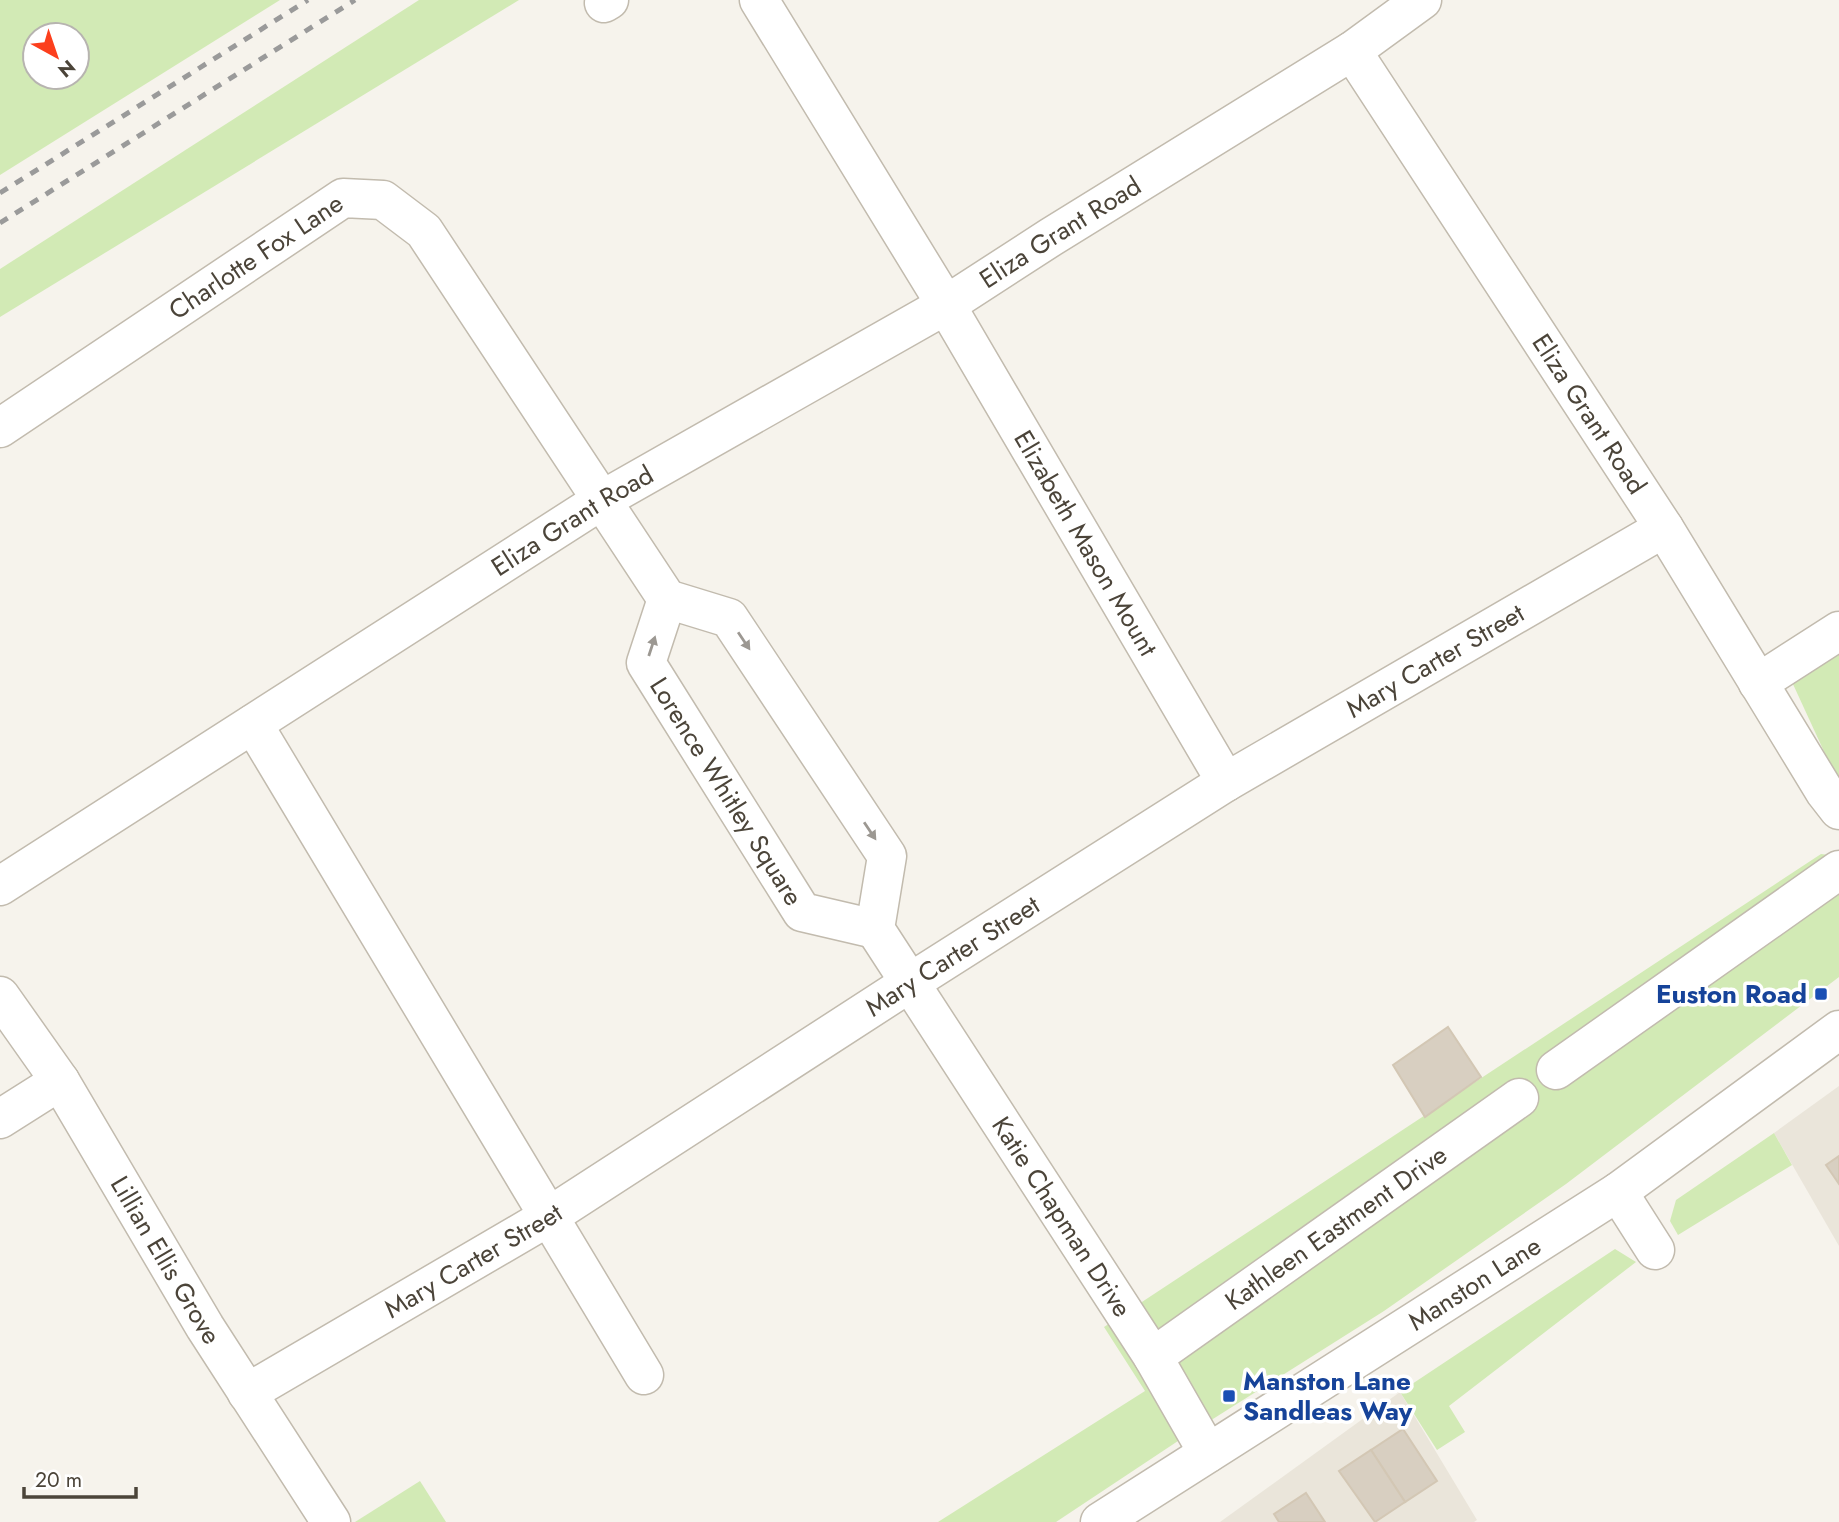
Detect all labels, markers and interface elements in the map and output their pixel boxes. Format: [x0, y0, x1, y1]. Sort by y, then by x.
north arrow [21, 21, 91, 91]
text: N [52, 53, 81, 84]
street label: Eliza Grant Road [972, 167, 1148, 298]
street label: Charlotte Fox Lane [161, 184, 351, 329]
street label: Eliza Grant Road [1523, 326, 1656, 502]
street label: Elizabeth Mason Mount [1005, 423, 1167, 664]
street label: Eliza Grant Road [484, 456, 660, 585]
street label: Mary Carter Street [1339, 594, 1532, 727]
one-way arrow [737, 632, 750, 651]
one-way arrow [647, 635, 658, 656]
street label: Lorence Whitley Square [641, 670, 812, 913]
one-way arrow [864, 821, 877, 840]
street label: Mary Carter Street [858, 886, 1048, 1026]
place label: Euston Road [1656, 975, 1807, 1013]
marker: Euston Road [1813, 986, 1829, 1002]
street label: Katie Chapman Drive [983, 1109, 1141, 1324]
street label: Kathleen Eastment Drive [1217, 1136, 1455, 1319]
street label: Lillian Ellis Grove [101, 1169, 230, 1352]
street label: Mary Carter Street [377, 1193, 570, 1328]
street label: Manston Lane [1401, 1227, 1548, 1340]
place label: Manston Lane Sandleas Way [1243, 1362, 1413, 1430]
marker: Manston Lane Sandleas Way [1221, 1388, 1237, 1404]
scale bar [24, 1456, 136, 1500]
text: 20 m [35, 1465, 82, 1495]

